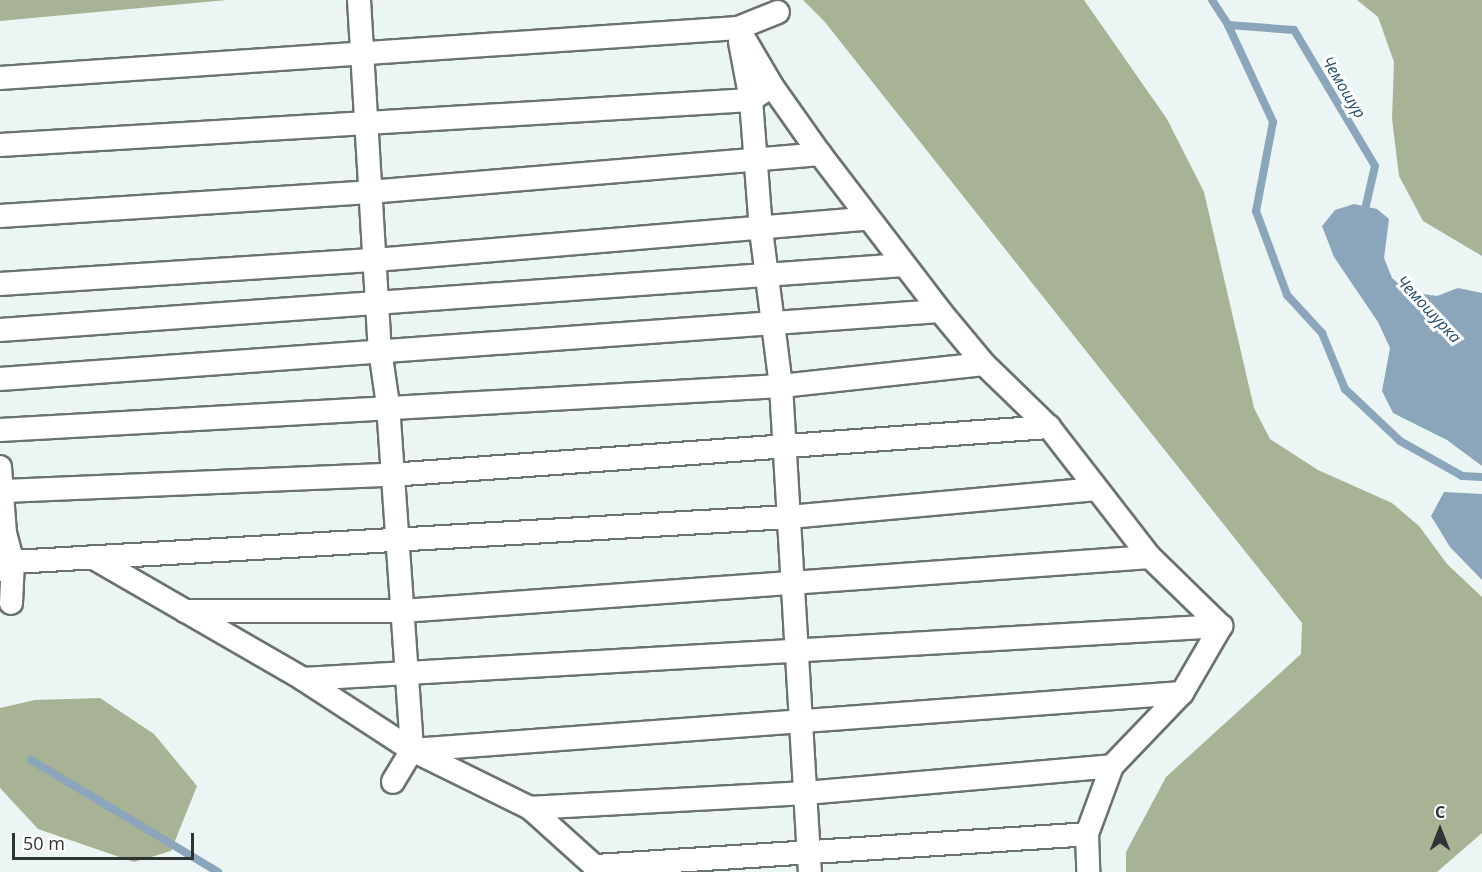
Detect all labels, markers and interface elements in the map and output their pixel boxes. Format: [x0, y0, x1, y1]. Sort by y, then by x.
water label: Чемошур [1318, 53, 1370, 121]
water label: Чемошурка [1393, 271, 1465, 347]
north arrow [1410, 800, 1470, 860]
text: С [1435, 801, 1445, 823]
scale bar [15, 821, 196, 859]
text: 50 m [23, 831, 65, 855]

